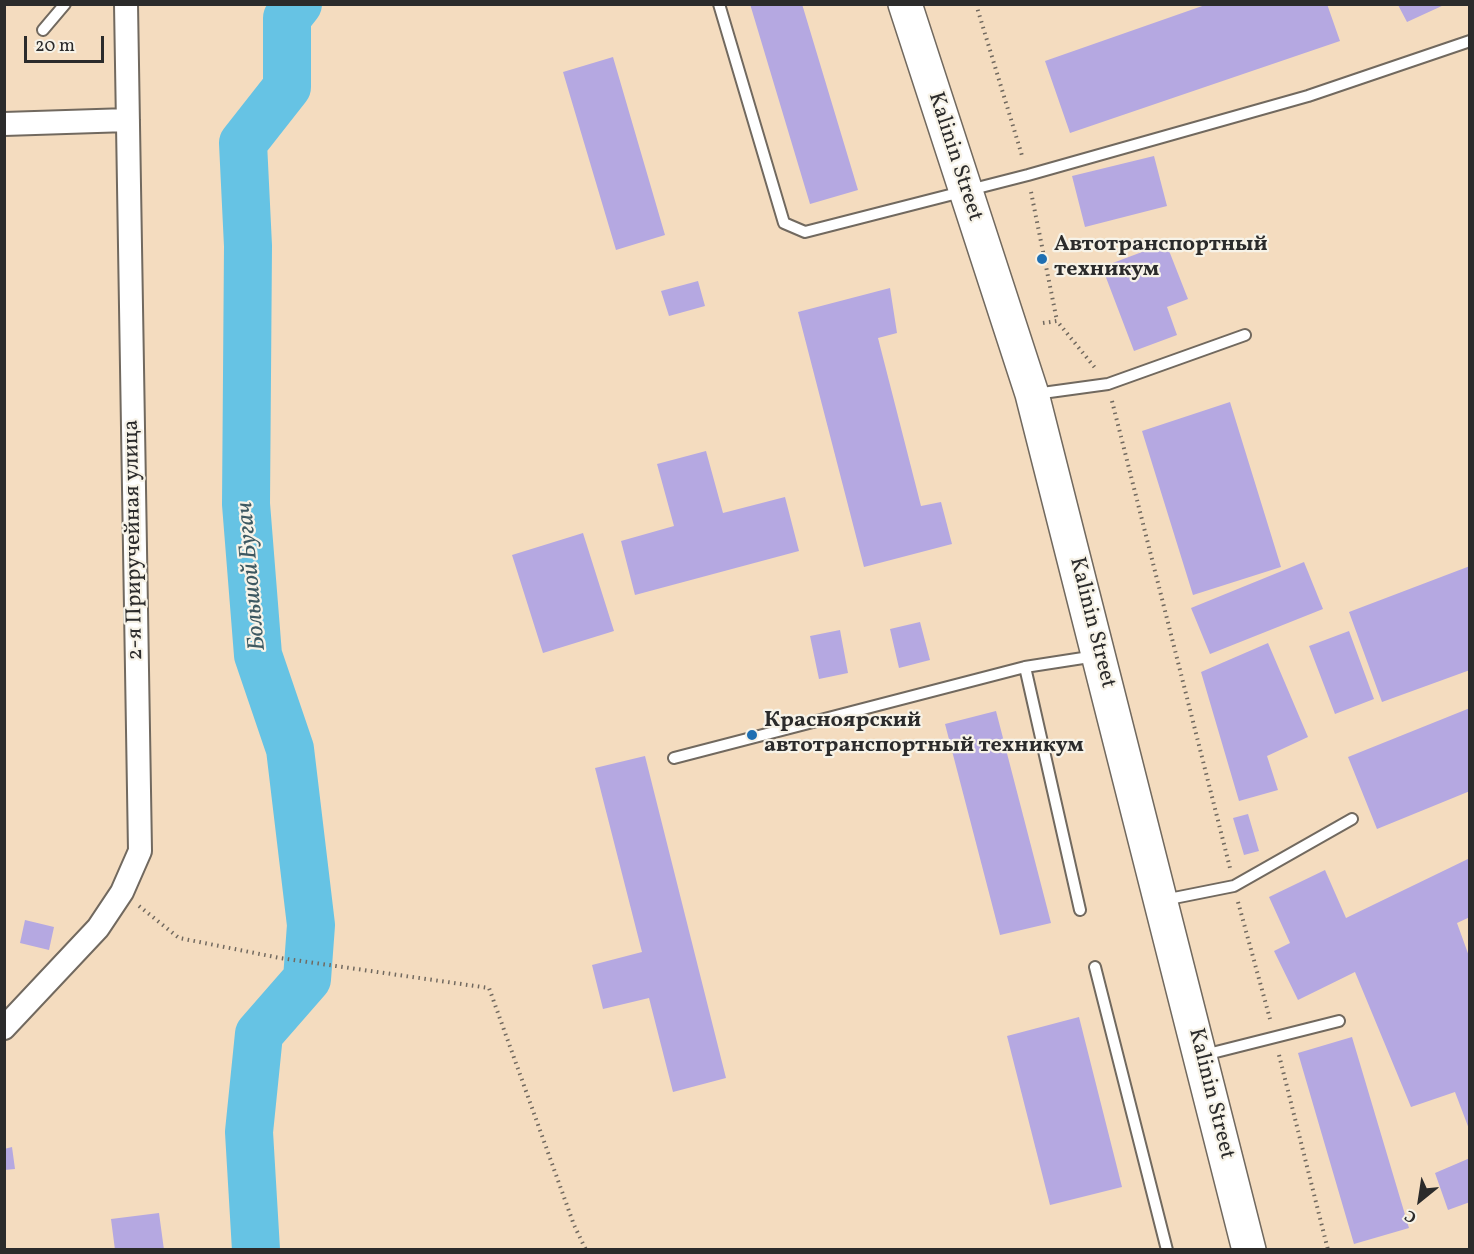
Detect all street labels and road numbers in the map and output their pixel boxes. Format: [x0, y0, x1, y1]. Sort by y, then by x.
street label: Kalinin Street [921, 89, 987, 225]
street label: 2-я Приручейная улица [120, 419, 150, 661]
street label: Kalinin Street [1062, 555, 1120, 691]
street label: Kalinin Street [1181, 1026, 1239, 1162]

